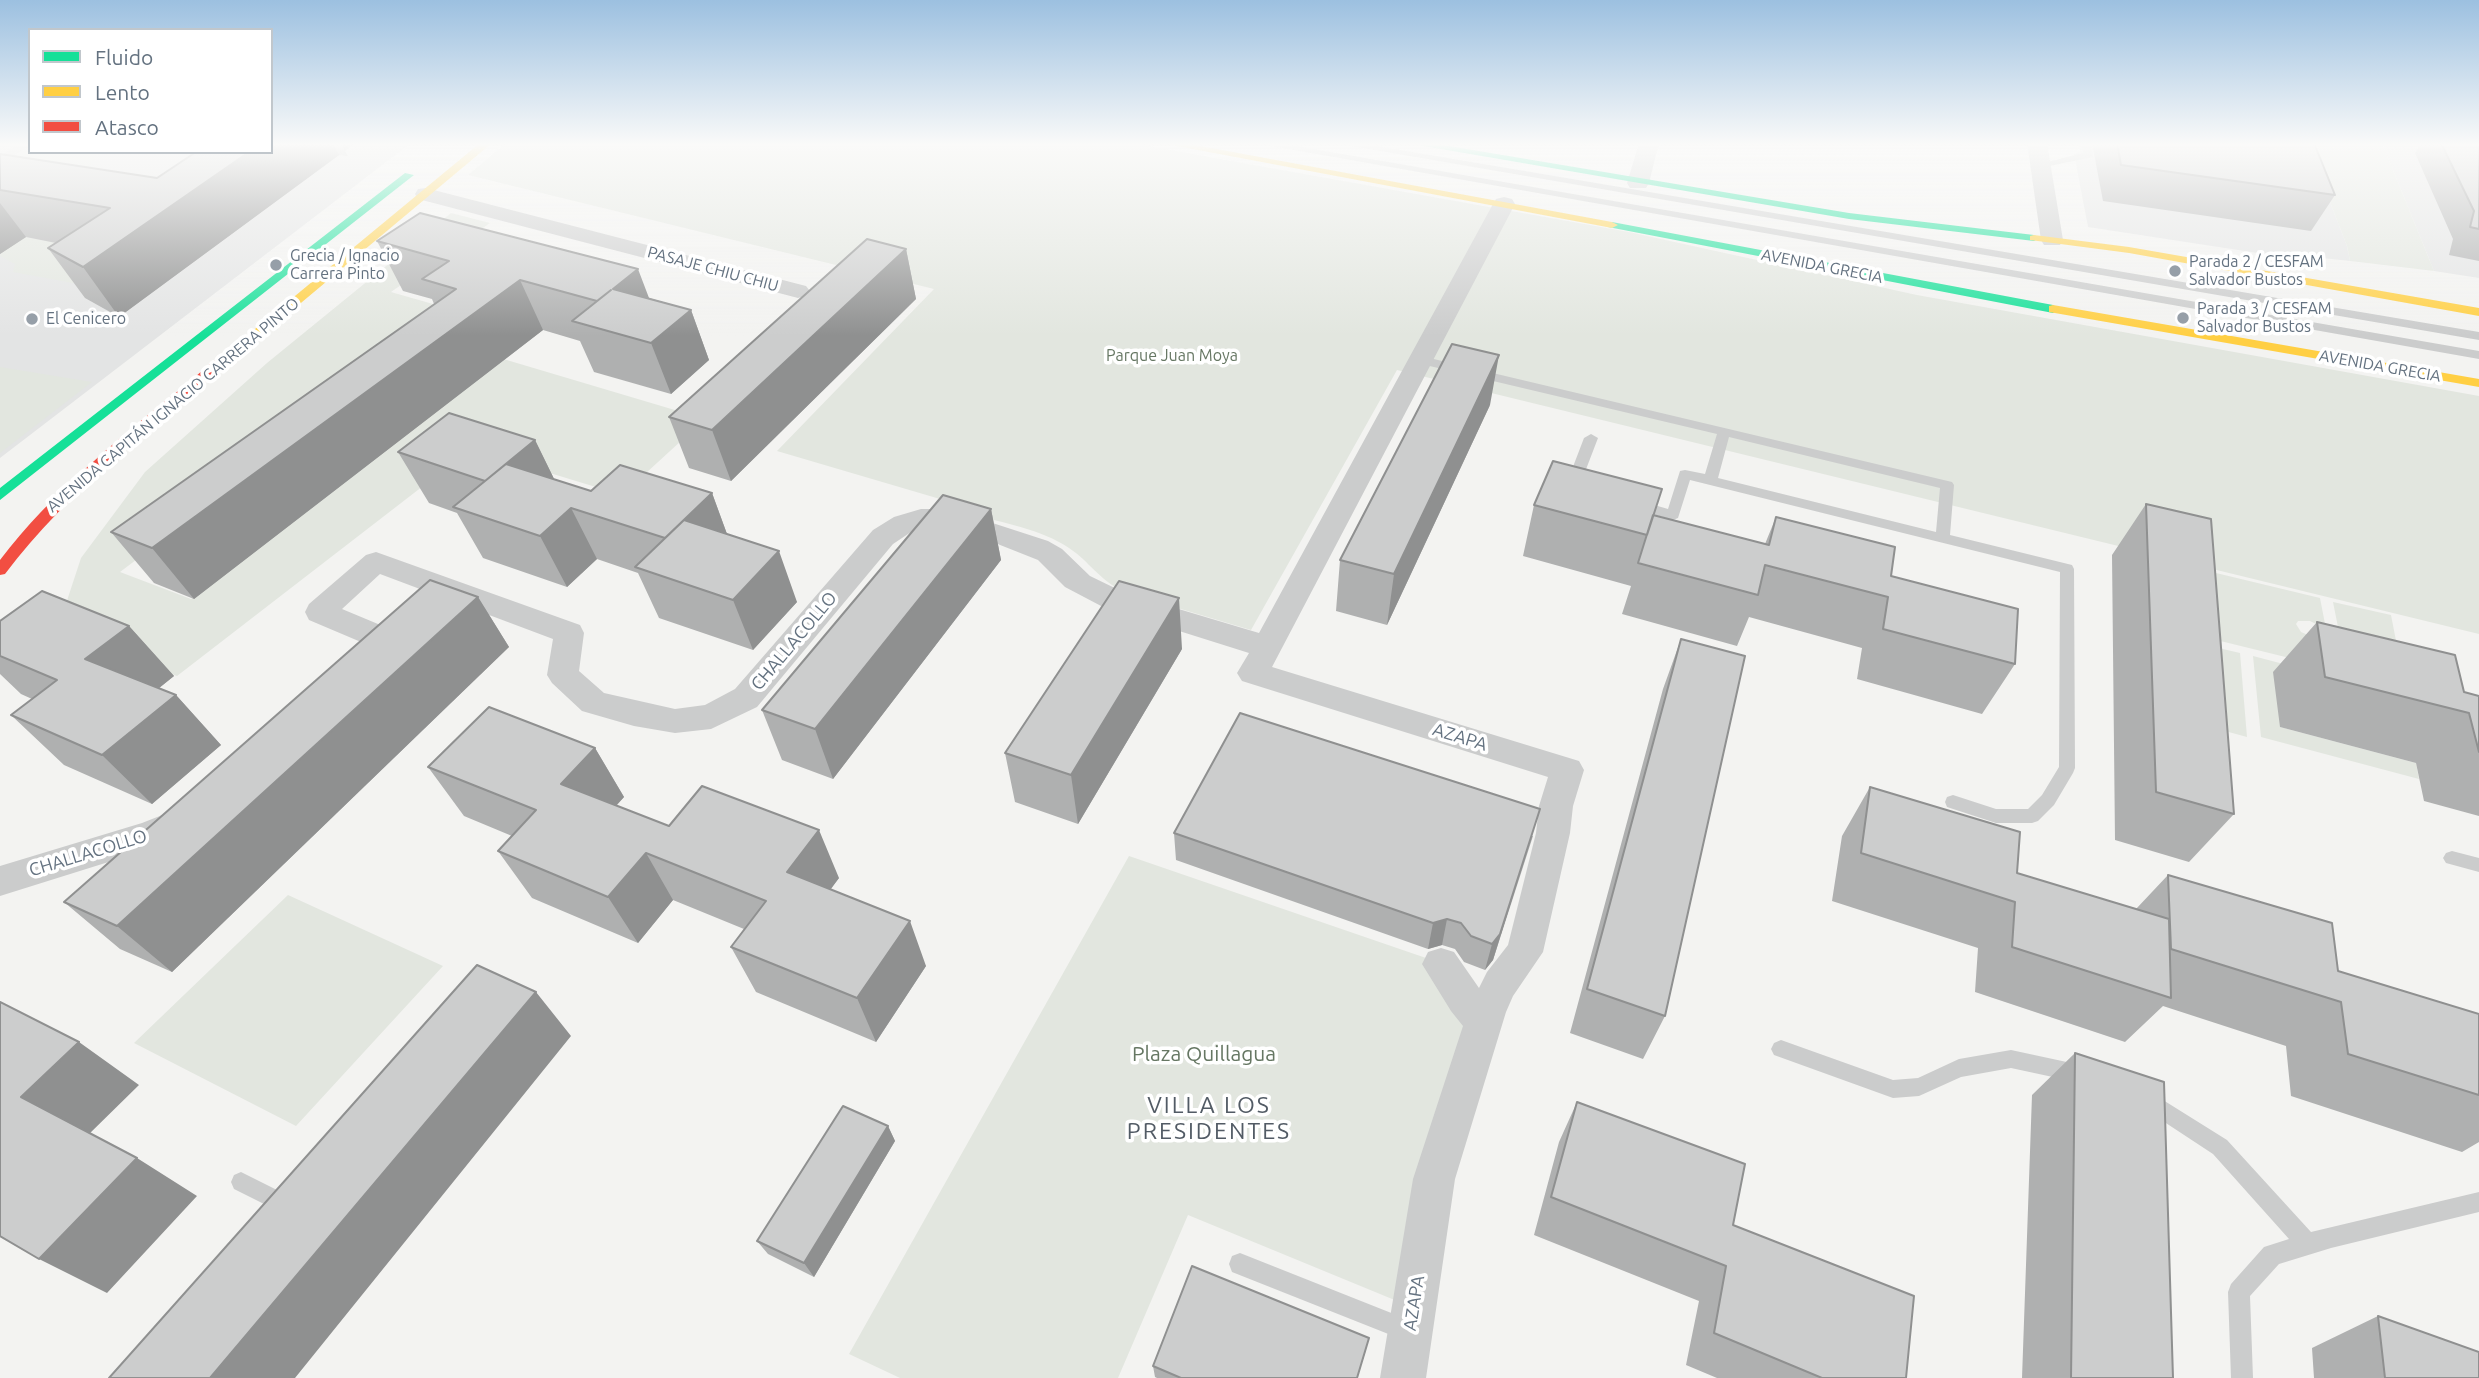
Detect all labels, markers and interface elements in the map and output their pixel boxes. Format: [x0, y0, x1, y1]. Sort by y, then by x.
legend [28, 28, 273, 154]
text: Fluido [95, 45, 153, 69]
text: Lento [95, 80, 150, 104]
text: Atasco [95, 115, 159, 139]
street label: PASAJE CHIU CHIU [645, 242, 781, 296]
street label: AVENIDA GRECIA [1760, 245, 1884, 287]
place label: Grecia / Ignacio Carrera Pinto [290, 246, 400, 284]
place label: Parada 2 / CESFAM Salvador Bustos [2189, 252, 2324, 290]
marker: Grecia / Ignacio Carrera Pinto [268, 257, 284, 273]
marker: Parada 2 / CESFAM Salvador Bustos [2167, 263, 2183, 279]
street label: AVENIDA CAPITÁN IGNACIO CARRERA PINTO [43, 294, 303, 516]
place label: Parada 3 / CESFAM Salvador Bustos [2197, 299, 2332, 337]
place label: El Cenicero [46, 309, 126, 329]
marker: Parada 3 / CESFAM Salvador Bustos [2175, 310, 2191, 326]
marker: El Cenicero [24, 311, 40, 327]
park label: Parque Juan Moya [1106, 346, 1238, 366]
street label: AVENIDA GRECIA [2318, 346, 2442, 386]
street label: CHALLACOLLO [746, 587, 842, 695]
street label: AZAPA [1430, 718, 1490, 756]
street label: CHALLACOLLO [26, 825, 150, 881]
park label: Plaza Quillagua [1132, 1041, 1276, 1067]
district label: VILLA LOS PRESIDENTES [1128, 1091, 1290, 1145]
street label: AZAPA [1399, 1274, 1429, 1332]

